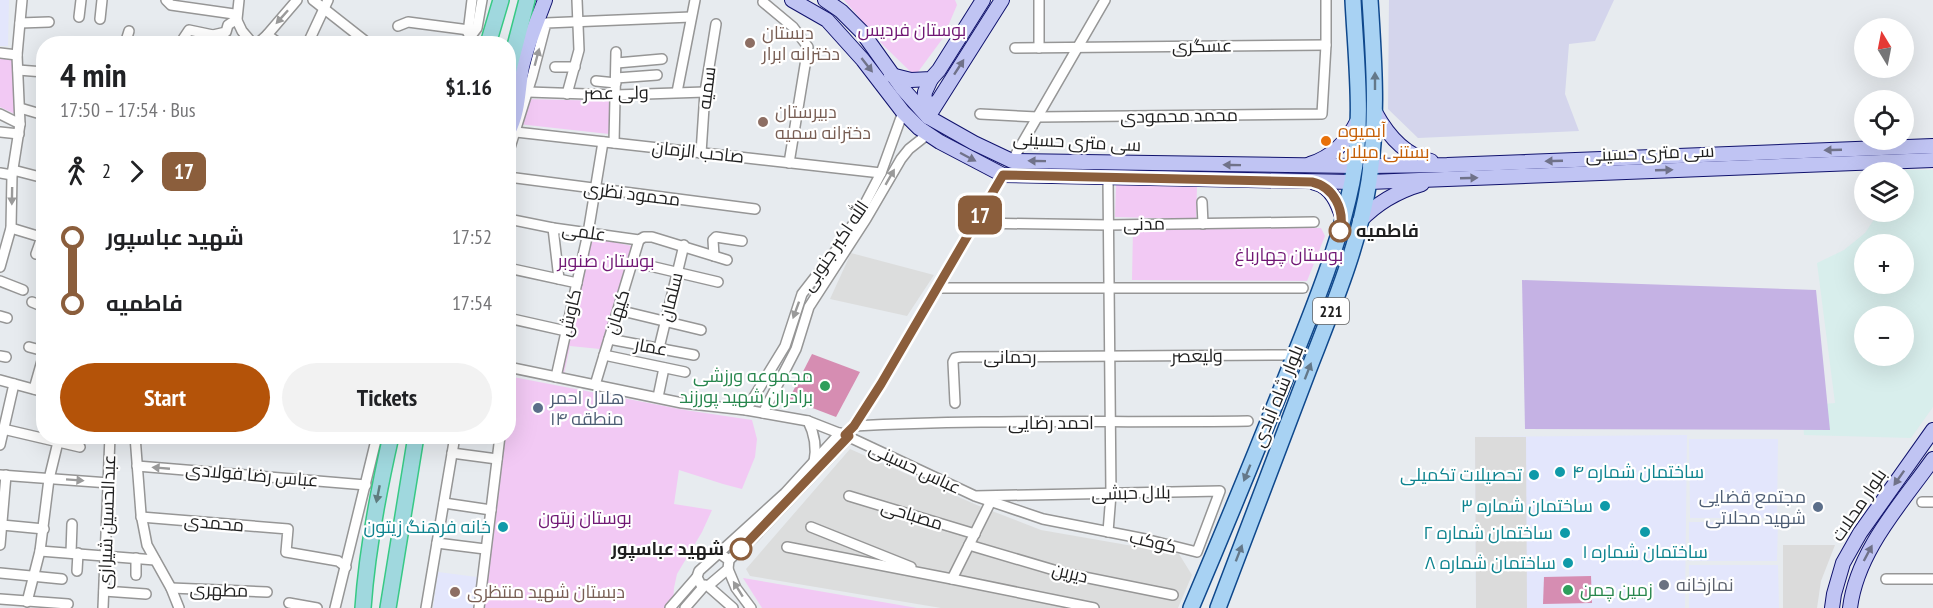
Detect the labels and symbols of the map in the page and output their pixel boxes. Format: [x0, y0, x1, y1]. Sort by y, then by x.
one-way arrow [275, 10, 289, 25]
park label: بوستان فردیس [858, 18, 966, 41]
north arrow [1854, 18, 1914, 78]
place label: دبستان دخترانه ابرار [761, 21, 840, 65]
street label: عسگری [1172, 33, 1232, 58]
marker: دبستان دخترانه ابرار [743, 36, 757, 50]
one-way arrow [533, 48, 543, 67]
one-way arrow [860, 57, 872, 72]
one-way arrow [953, 59, 964, 75]
street label: سمیه [692, 65, 721, 111]
one-way arrow [1370, 71, 1380, 90]
street label: ولی عصر [582, 80, 649, 105]
place label: دبیرستان دخترانه سمیه [775, 100, 871, 144]
street label: محمد محمودی [1120, 103, 1238, 128]
marker: دبیرستان دخترانه سمیه [756, 115, 770, 129]
place label: آبمیوه بستنی میلان [1338, 119, 1430, 163]
street label: سی متری حسینی [1012, 127, 1142, 156]
marker: آبمیوه بستنی میلان [1319, 134, 1333, 148]
street label: صاحب الزمان [651, 135, 745, 168]
street label: سی متری حسینی [1585, 139, 1715, 166]
one-way arrow [1823, 146, 1842, 155]
one-way arrow [960, 152, 977, 162]
one-way arrow [1027, 156, 1046, 166]
one-way arrow [1544, 156, 1563, 165]
one-way arrow [1222, 160, 1241, 170]
one-way arrow [1654, 166, 1673, 175]
one-way arrow [884, 169, 894, 186]
one-way arrow [1459, 173, 1478, 182]
street label: محمود نظری [582, 176, 682, 211]
one-way arrow [7, 187, 16, 206]
street label: الله اکبر جنوبی [796, 196, 873, 296]
line badge: 17 [953, 196, 1007, 234]
street label: مدنی [1123, 212, 1165, 235]
street label: علمی [561, 217, 608, 246]
place label: فاطمیه [1356, 219, 1419, 242]
marker: فاطمیه [1329, 220, 1351, 242]
park label: بوستان چهارباغ [1235, 243, 1343, 267]
park label: بوستان صنوبر [556, 249, 655, 272]
street label: سلمان [653, 270, 688, 324]
street label: کاوش [553, 287, 586, 339]
street label: کیهان [599, 287, 634, 337]
road number: 221 [1313, 298, 1349, 324]
one-way arrow [791, 301, 801, 319]
street label: عمار [632, 332, 669, 361]
street label: بلوار شاه آبادی [1247, 341, 1309, 450]
street label: ولیعصر [1170, 344, 1223, 367]
street label: رحمانی [984, 345, 1036, 368]
one-way arrow [1304, 362, 1314, 380]
place label: مجموعه ورزشی برادران شهید پورزند [679, 364, 813, 409]
marker: مجموعه ورزشی برادران شهید پورزند [818, 379, 832, 393]
place label: هلال احمر منطقه ۱۴ [549, 386, 625, 430]
marker: هلال احمر منطقه ۱۴ [531, 401, 545, 415]
street label: احمد رضایی [1008, 411, 1094, 434]
street label: عباس حسینی [866, 436, 965, 499]
street label: عبدالحسین شیرازی [93, 454, 120, 590]
street label: عباس رضا فولادی [185, 457, 319, 492]
place label: ساختمان شماره ۴ [1572, 460, 1704, 483]
one-way arrow [152, 463, 171, 473]
place label: تحصیلات تکمیلی [1400, 463, 1522, 486]
street label: بلوار محلات [1826, 464, 1891, 545]
one-way arrow [1242, 465, 1252, 483]
marker: ساختمان شماره ۴ [1553, 465, 1567, 479]
marker: تحصیلات تکمیلی [1527, 468, 1541, 482]
one-way arrow [1893, 469, 1905, 485]
one-way arrow [66, 476, 85, 485]
street label: بلال حبشی [1091, 480, 1171, 505]
one-way arrow [373, 484, 382, 503]
place label: مجتمع قضایی شهید محلاتی [1699, 485, 1806, 529]
street label: مصباحی [878, 494, 946, 535]
place label: ساختمان شماره ۳ [1461, 494, 1593, 517]
marker: ساختمان شماره ۳ [1598, 499, 1612, 513]
marker: مجتمع قضایی شهید محلاتی [1811, 500, 1825, 514]
park label: بوستان زیتون [538, 506, 632, 529]
street label: محمدی [183, 508, 245, 537]
place label: خانه فرهنگ زيتون [364, 515, 491, 538]
marker: خانه فرهنگ زيتون [496, 520, 510, 534]
place label: ساختمان شماره ۲ [1423, 521, 1553, 544]
street label: کوکب [1127, 525, 1179, 558]
marker: ساختمان شماره ۱ [1638, 525, 1652, 539]
marker: ساختمان شماره ۲ [1558, 526, 1572, 540]
place label: شهید عباسپور [610, 537, 724, 561]
marker: شهید عباسپور [730, 538, 752, 560]
place label: ساختمان شماره ۱ [1582, 540, 1708, 563]
one-way arrow [1234, 544, 1244, 562]
one-way arrow [1863, 544, 1873, 561]
place label: ساختمان شماره ۸ [1425, 551, 1556, 574]
marker: ساختمان شماره ۸ [1561, 556, 1575, 570]
street label: دیرین [1050, 557, 1090, 588]
place label: نمازخانه [1676, 573, 1734, 596]
street label: مطهری [189, 577, 249, 602]
place label: زمین چمن [1580, 578, 1653, 602]
marker: نمازخانه [1657, 578, 1671, 592]
place label: دبستان شهید منتظری [467, 580, 625, 603]
one-way arrow [733, 581, 744, 597]
marker: زمین چمن [1561, 583, 1575, 597]
marker: دبستان شهید منتظری [448, 585, 462, 599]

